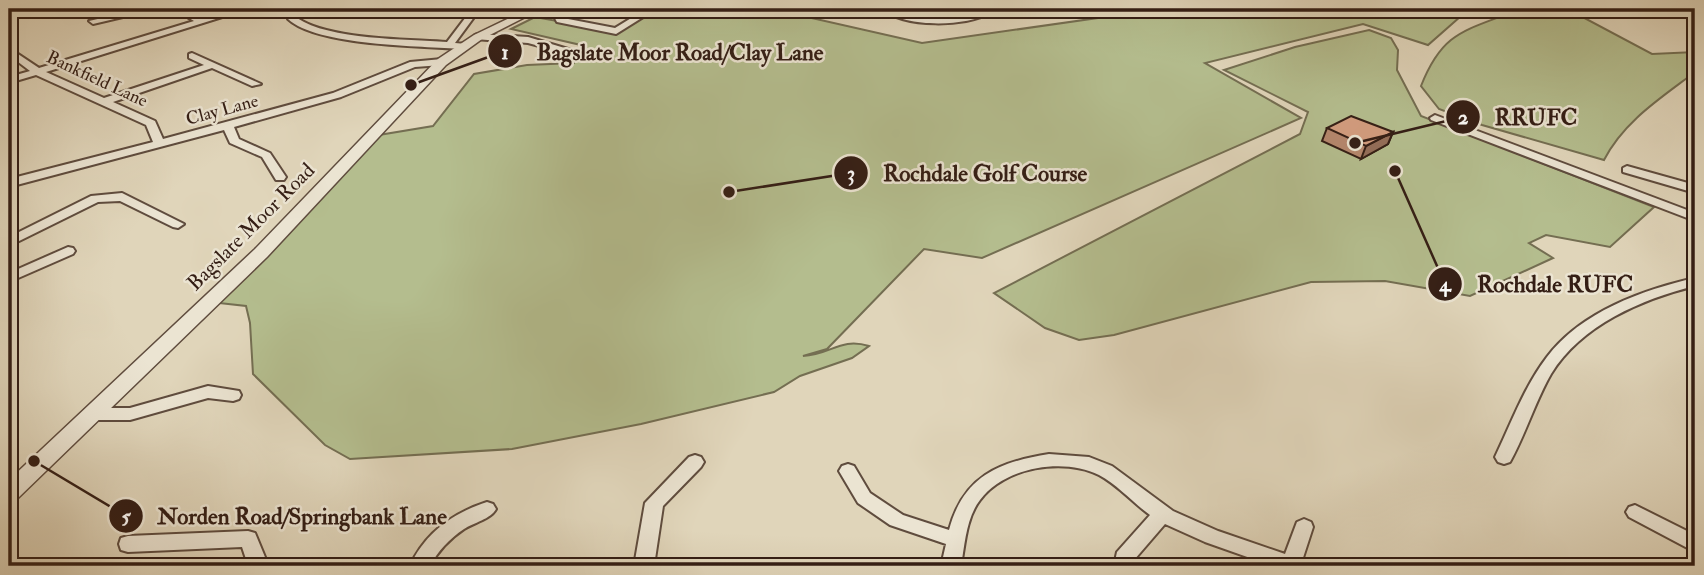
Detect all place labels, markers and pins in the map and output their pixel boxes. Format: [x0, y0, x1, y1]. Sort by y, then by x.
callout: Bagslate Moor Road/Clay Lane [488, 29, 838, 73]
callout: RRUFC [1445, 95, 1591, 139]
callout: Rochdale Golf Course [834, 151, 1101, 195]
callout: Rochdale RUFC [1428, 262, 1647, 306]
callout: Norden Road/Springbank Lane [109, 494, 461, 538]

